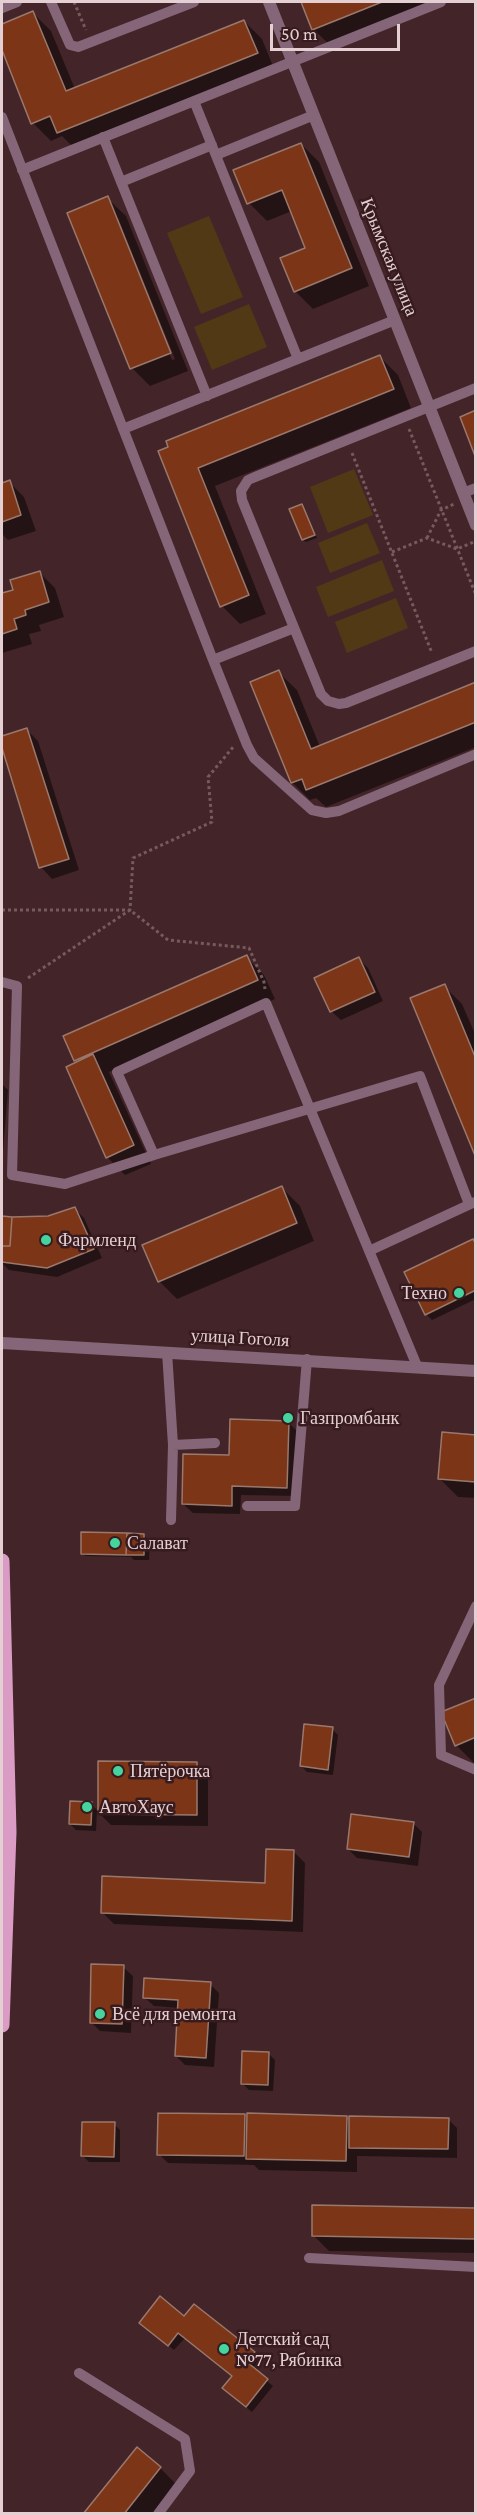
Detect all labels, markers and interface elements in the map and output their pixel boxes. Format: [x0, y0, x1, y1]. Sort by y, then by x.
scale bar [273, 12, 404, 50]
text: 50 m [281, 24, 318, 44]
street label: Крымская улица [356, 195, 422, 319]
place label: Фармленд [58, 1229, 136, 1251]
marker: Фармленд [39, 1233, 53, 1247]
place label: Техно [401, 1282, 447, 1304]
marker: Техно [452, 1286, 466, 1300]
street label: улица Гоголя [190, 1325, 290, 1351]
place label: Газпромбанк [300, 1407, 399, 1429]
marker: Газпромбанк [281, 1411, 295, 1425]
place label: Салават [127, 1532, 188, 1554]
marker: Салават [108, 1536, 122, 1550]
place label: Пятёрочка [130, 1760, 210, 1782]
marker: Пятёрочка [111, 1764, 125, 1778]
place label: АвтоХаус [99, 1796, 174, 1818]
marker: АвтоХаус [80, 1800, 94, 1814]
place label: Всё для ремонта [112, 2003, 236, 2025]
marker: Всё для ремонта [93, 2007, 107, 2021]
place label: Детский сад №77, Рябинка [236, 2328, 342, 2370]
marker: Детский сад №77, Рябинка [217, 2342, 231, 2356]

